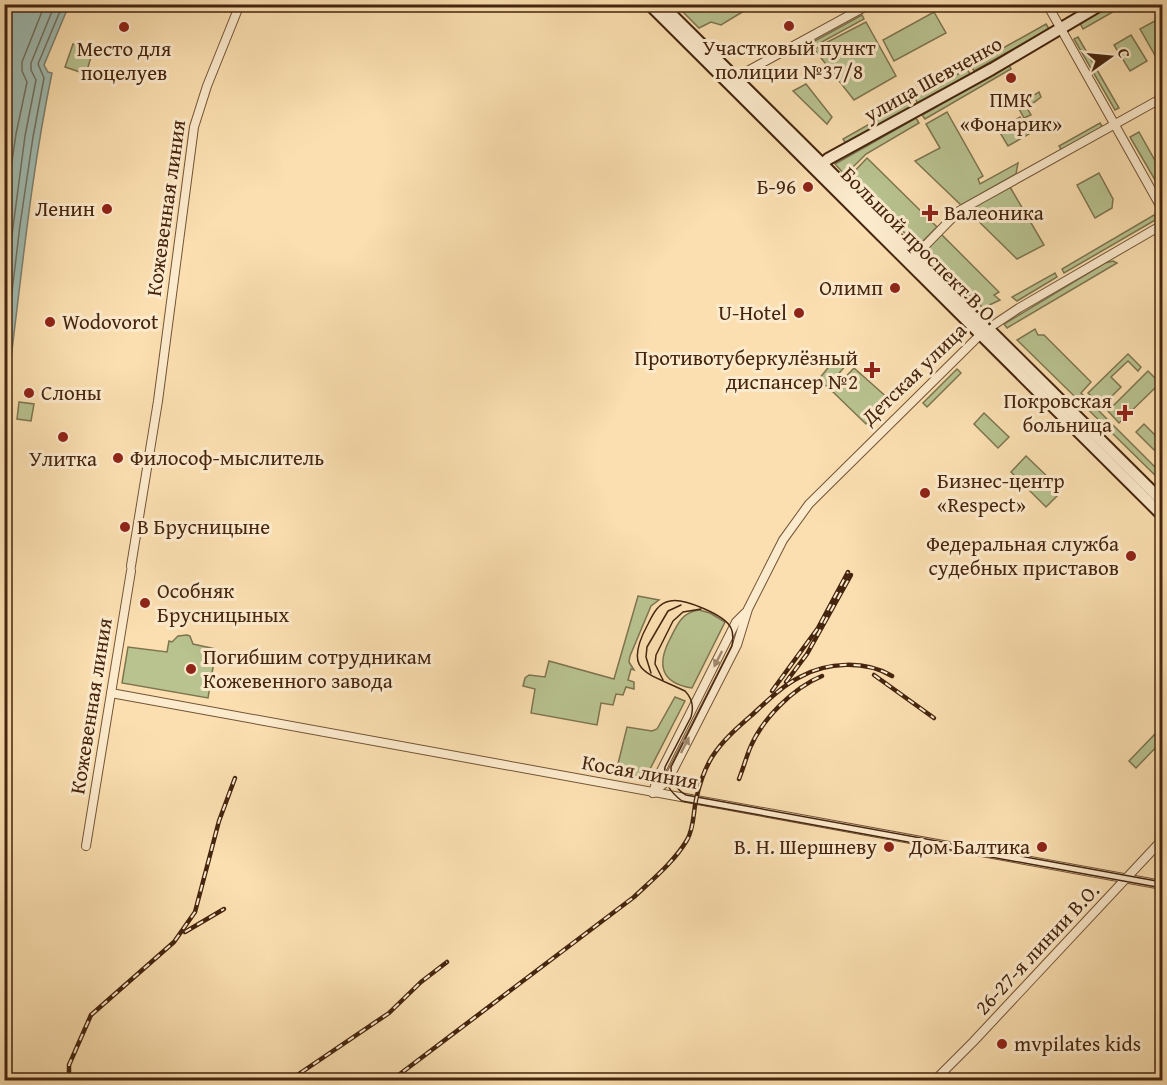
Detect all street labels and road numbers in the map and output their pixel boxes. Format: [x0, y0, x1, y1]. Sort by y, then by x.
street label: улица Шевченко [857, 28, 1008, 130]
street label: Кожевенная линия [138, 117, 193, 298]
street label: Большой проспект В.О. [834, 159, 1007, 332]
street label: Детская улица [853, 315, 973, 433]
street label: Кожевенная линия [61, 615, 120, 796]
street label: Косая линия [580, 746, 701, 797]
street label: 26-27-я линии В.О. [967, 876, 1106, 1022]

